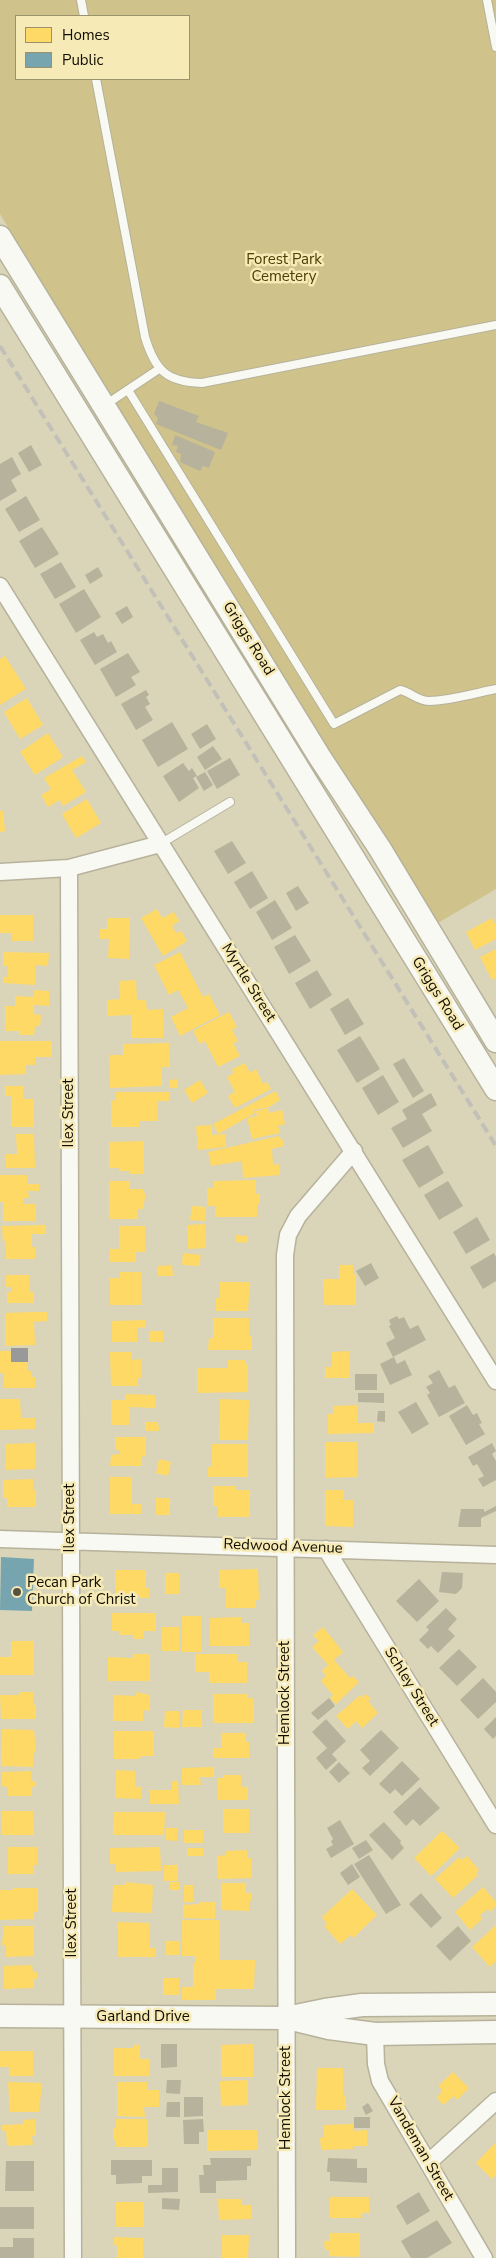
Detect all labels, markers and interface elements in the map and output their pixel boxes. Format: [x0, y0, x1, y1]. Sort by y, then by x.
legend [15, 15, 190, 80]
text: Homes [62, 25, 110, 45]
text: Public [62, 50, 103, 70]
park label: Forest Park Cemetery [246, 251, 322, 286]
street label: Griggs Road [218, 599, 278, 679]
street label: Myrtle Street [217, 941, 279, 1025]
street label: Griggs Road [407, 954, 467, 1034]
street label: Ilex Street [60, 1079, 78, 1147]
street label: Ilex Street [61, 1484, 79, 1552]
street label: Redwood Avenue [223, 1536, 343, 1558]
place label: Pecan Park Church of Christ [27, 1574, 136, 1609]
marker: Pecan Park Church of Christ [11, 1586, 23, 1598]
street label: Hemlock Street [276, 1641, 294, 1745]
street label: Schley Street [380, 1644, 442, 1730]
street label: Ilex Street [63, 1889, 81, 1957]
street label: Garland Drive [96, 2008, 190, 2026]
street label: Hemlock Street [277, 2046, 295, 2150]
street label: Vandeman Street [383, 2094, 457, 2204]

